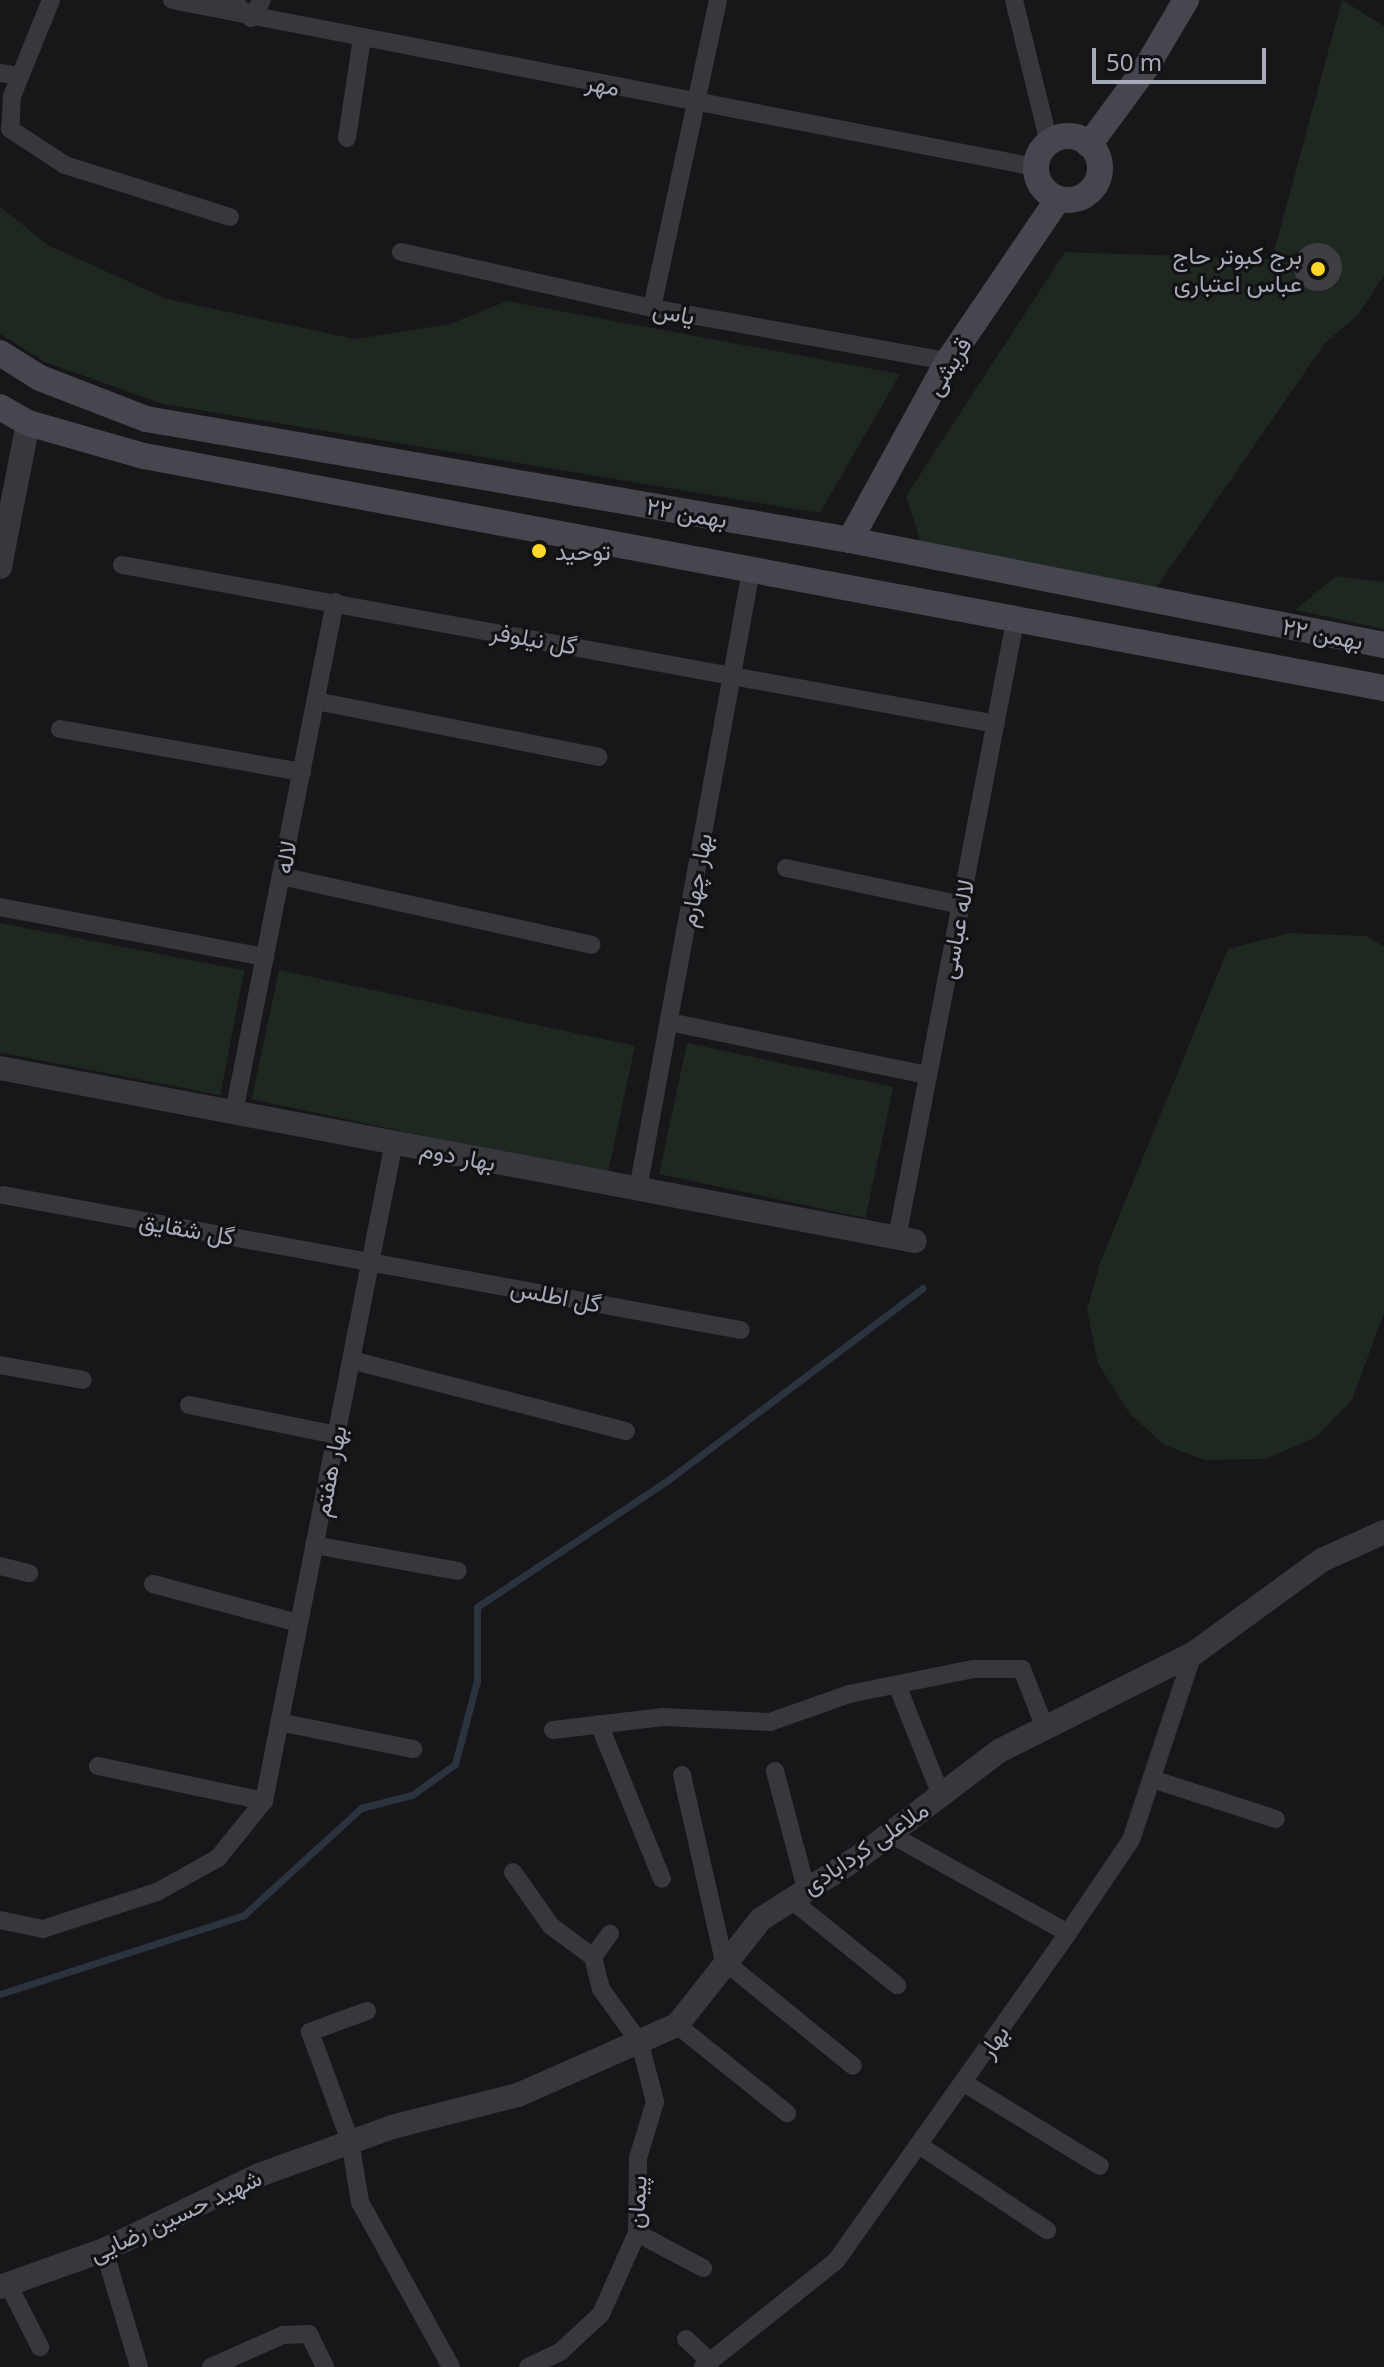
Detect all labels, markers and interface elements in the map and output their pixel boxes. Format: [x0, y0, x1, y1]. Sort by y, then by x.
scale bar [1096, 32, 1270, 82]
text: 50 m [1106, 45, 1162, 78]
street label: مهر [584, 67, 622, 101]
place label: برج کبوتر حاج عباس اعتباری [1172, 241, 1302, 297]
marker: برج کبوتر حاج عباس اعتباری [1309, 260, 1327, 278]
street label: یاس [651, 294, 697, 330]
street label: قریشی [919, 331, 977, 401]
street label: ۲۲ بهمن [644, 491, 730, 533]
place label: توحید [555, 537, 611, 565]
marker: توحید [530, 542, 548, 560]
street label: ۲۲ بهمن [1280, 611, 1366, 655]
street label: گل نیلوفر [489, 616, 579, 660]
street label: بهار چهارم [673, 831, 717, 929]
street label: لاله [268, 838, 302, 876]
street label: لاله عباسی [932, 877, 980, 981]
street label: بهار دوم [418, 1134, 498, 1176]
street label: گل شقایق [137, 1205, 237, 1251]
street label: گل اطلس [508, 1272, 604, 1318]
street label: بهار هفتم [306, 1423, 352, 1519]
street label: ملاعلی کردابادی [796, 1794, 934, 1900]
street label: بهار [972, 2019, 1014, 2063]
street label: شهید حسین رضایی [84, 2162, 266, 2268]
street label: پیمان [620, 2175, 652, 2229]

